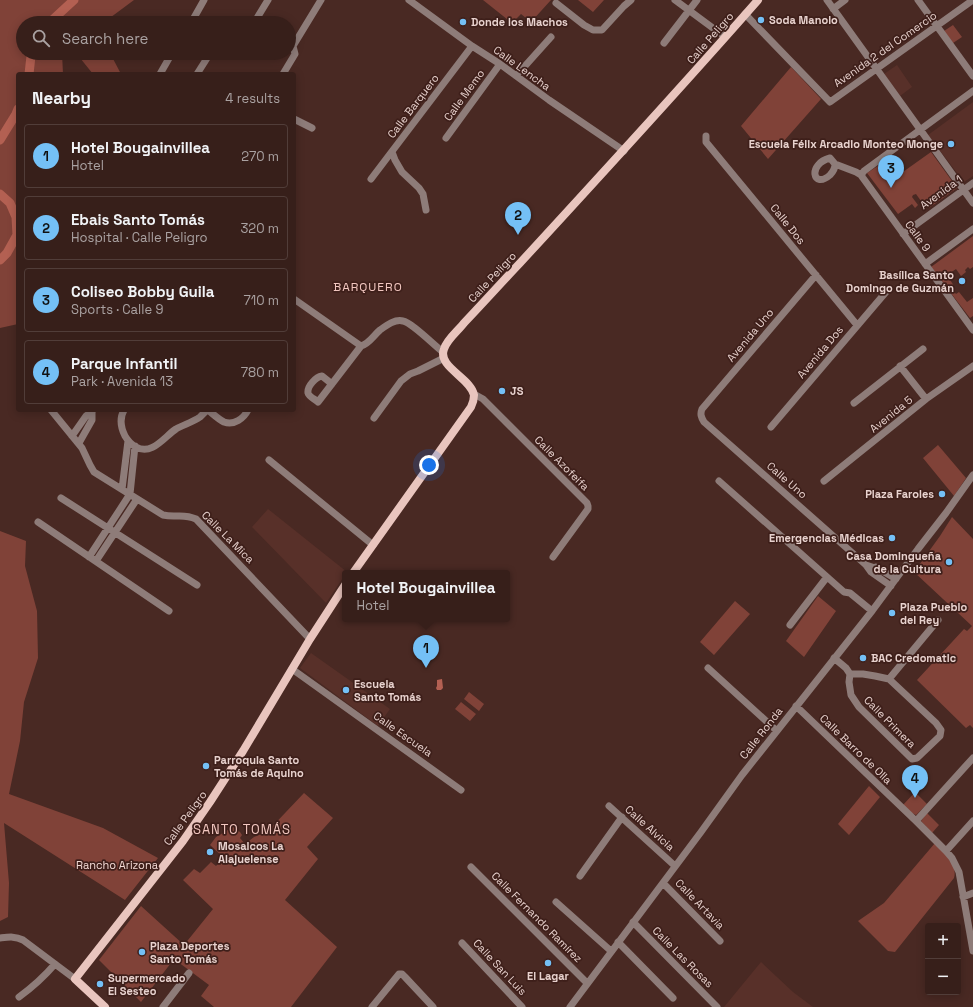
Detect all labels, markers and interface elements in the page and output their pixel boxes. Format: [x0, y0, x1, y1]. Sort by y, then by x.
street label: Avenida 2 del Comercio [831, 8, 940, 90]
street label: Calle Peligro [684, 9, 736, 67]
place label: Soda Manolo [769, 13, 838, 27]
place label: Donde los Machos [471, 15, 568, 29]
marker: Soda Manolo [756, 15, 766, 25]
search box [16, 16, 296, 60]
marker: Donde los Machos [458, 17, 468, 27]
icon: search [30, 27, 52, 49]
text: Search here [62, 29, 148, 48]
street label: Calle Lencha [491, 43, 554, 94]
street label: Calle Memo [441, 66, 488, 124]
street label: Calle Barquero [384, 71, 442, 141]
text: Nearby [32, 87, 91, 109]
text: 4 results [225, 90, 280, 107]
place label: Escuela Félix Arcadio Monteo Monge [749, 137, 943, 151]
text: Hotel Bougainvillea [71, 138, 210, 157]
marker: Escuela Félix Arcadio Monteo Monge [946, 139, 956, 149]
text: 1 [43, 148, 49, 165]
text: 270 m [241, 148, 279, 165]
pin: 3 [878, 155, 904, 188]
text: Hotel [71, 157, 104, 174]
street label: Avenida 1 [917, 172, 965, 212]
street label: Calle Dos [767, 201, 809, 247]
pin: 2 [505, 202, 531, 235]
text: Ebais Santo Tomás [71, 210, 205, 229]
street label: Calle 9 [902, 218, 934, 254]
text: 2 [42, 220, 50, 237]
text: 320 m [240, 220, 279, 237]
text: Hospital · Calle Peligro [71, 229, 208, 246]
street label: Calle Peligro [465, 249, 519, 305]
place label: Basílica Santo Domingo de Guzmán [846, 268, 954, 295]
marker: Basílica Santo Domingo de Guzmán [957, 276, 967, 286]
district label: BARQUERO [333, 279, 403, 295]
text: Coliseo Bobby Guila [71, 282, 214, 301]
text: 3 [42, 292, 50, 309]
text: 710 m [244, 292, 279, 309]
text: Sports · Calle 9 [71, 301, 163, 318]
street label: Avenida Uno [724, 305, 777, 365]
street label: Avenida Dos [794, 323, 846, 381]
text: Parque Infantil [71, 354, 177, 373]
text: 4 [42, 364, 50, 381]
text: 780 m [241, 364, 279, 381]
text: Park · Avenida 13 [71, 373, 173, 390]
place label: JS [510, 384, 524, 398]
marker: JS [497, 386, 507, 396]
street label: Avenida 5 [867, 392, 916, 436]
street label: Calle Azofeifa [532, 433, 593, 494]
your location [419, 455, 439, 475]
street label: Calle Uno [764, 459, 810, 501]
place label: Plaza Faroles [865, 487, 934, 501]
marker: Plaza Faroles [937, 489, 947, 499]
street label: Calle La Mica [199, 508, 258, 567]
place label: Emergencias Médicas [769, 531, 884, 545]
marker: Emergencias Médicas [887, 533, 897, 543]
place label: Casa Domingueña de la Cultura [846, 549, 942, 576]
marker: Casa Domingueña de la Cultura [944, 557, 954, 567]
popup [342, 570, 510, 622]
text: Hotel Bougainvillea [357, 578, 495, 597]
text: Hotel [357, 597, 389, 614]
place label: Plaza Pueblo del Rey [900, 600, 967, 627]
marker: Plaza Pueblo del Rey [887, 608, 897, 618]
pin: 1 [413, 635, 439, 668]
place label: BAC Credomatic [871, 651, 957, 665]
marker: BAC Credomatic [858, 653, 868, 663]
place label: Escuela Santo Tomás [354, 677, 422, 704]
marker: Escuela Santo Tomás [341, 685, 351, 695]
street label: Calle Primera [861, 693, 919, 751]
street label: Calle Ronda [736, 704, 786, 762]
street label: Calle Escuela [371, 708, 436, 760]
street label: Calle Barro de Olla [817, 711, 895, 787]
place label: Parroquia Santo Tomás de Aquino [214, 753, 304, 780]
marker: Parroquia Santo Tomás de Aquino [201, 761, 211, 771]
pin: 4 [902, 765, 928, 798]
street label: Calle Peligro [160, 788, 210, 848]
street label: Calle Alvicia [622, 802, 678, 854]
district label: SANTO TOMÁS [193, 821, 291, 838]
place label: Mosaicos La Alajuelense [218, 839, 284, 866]
marker: Mosaicos La Alajuelense [205, 847, 215, 857]
park label: Rancho Arizona [76, 858, 159, 872]
street label: Calle Fernando Ramírez [489, 869, 585, 965]
street label: Calle Artavia [672, 876, 728, 933]
map controls [925, 923, 961, 995]
button: + [925, 923, 961, 959]
street label: Calle Las Rosas [650, 924, 717, 991]
street label: Calle San Luis [470, 936, 530, 998]
place label: Plaza Deportes Santo Tomás [150, 939, 230, 966]
marker: Plaza Deportes Santo Tomás [137, 947, 147, 957]
marker: El Lagar [543, 958, 553, 968]
button: − [925, 959, 961, 995]
place label: El Lagar [527, 969, 570, 983]
place label: Supermercado El Sesteo [108, 971, 186, 998]
marker: Supermercado El Sesteo [95, 979, 105, 989]

